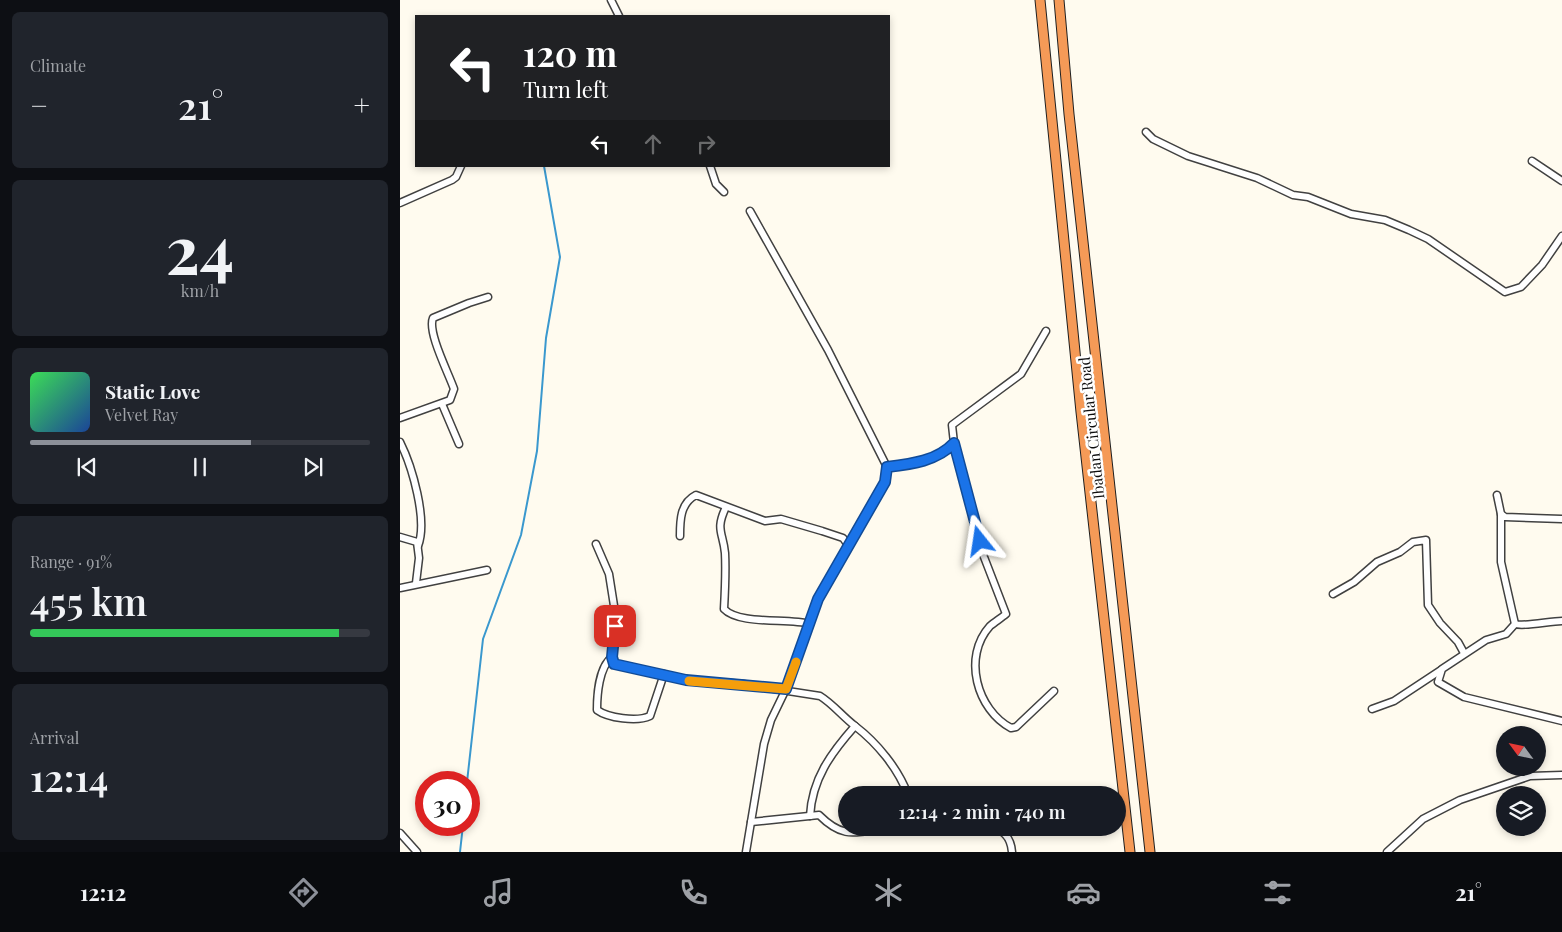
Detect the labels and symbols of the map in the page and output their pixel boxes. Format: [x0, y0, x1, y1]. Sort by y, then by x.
street label: Ibadan Circular Road [1074, 356, 1108, 500]
position arrow [953, 514, 1005, 566]
pin [594, 605, 636, 647]
north arrow [1496, 726, 1546, 776]
speed limit sign: 30 [415, 771, 480, 836]

